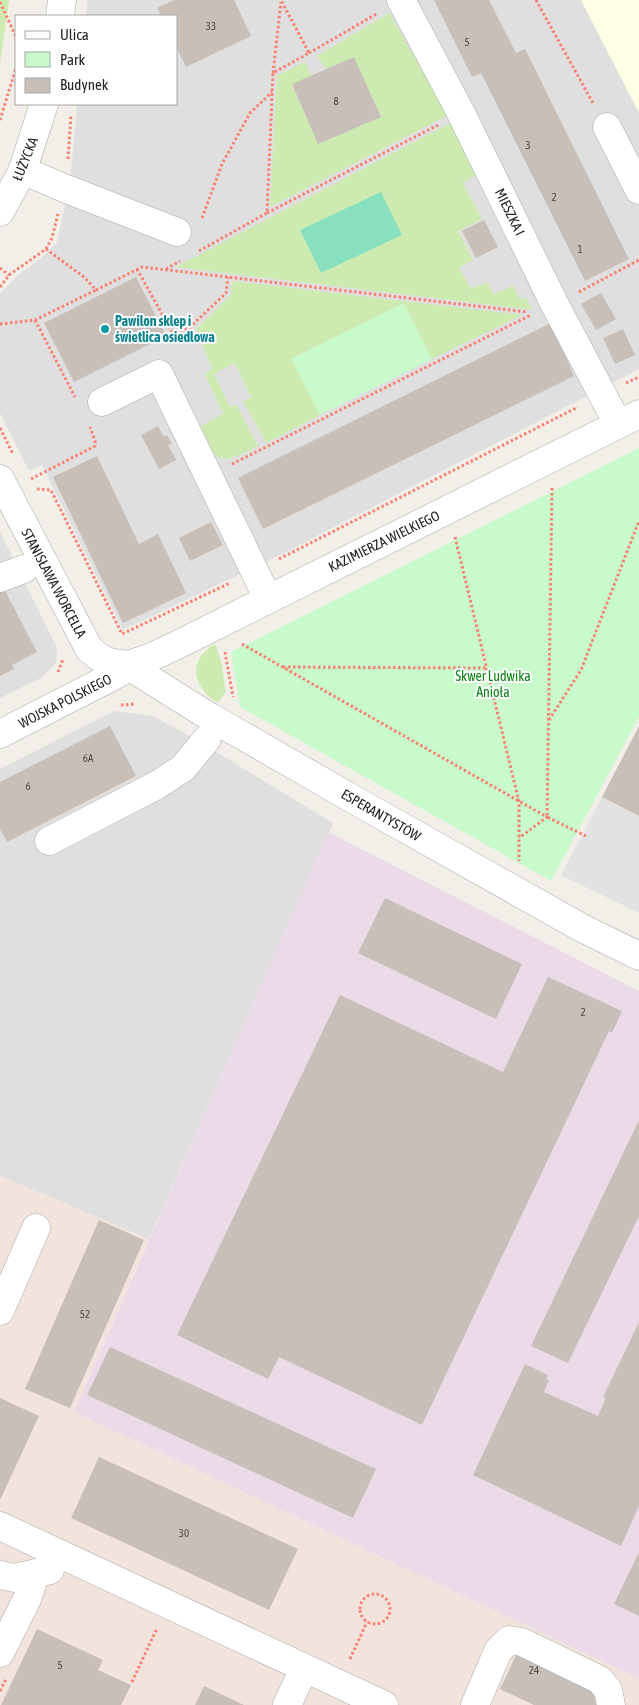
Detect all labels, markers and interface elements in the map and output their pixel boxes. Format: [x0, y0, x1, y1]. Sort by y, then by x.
legend [15, 15, 178, 105]
house number: 33 [206, 20, 216, 32]
text: Ulica [60, 26, 89, 43]
house number: 5 [464, 36, 470, 48]
text: Park [60, 51, 85, 68]
text: Budynek [60, 76, 109, 93]
house number: 8 [333, 95, 339, 107]
street label: ŁUŻYCKA [9, 135, 41, 183]
house number: 3 [525, 139, 531, 151]
street label: MIESZKA I [492, 186, 528, 238]
house number: 2 [551, 191, 557, 203]
house number: 1 [577, 243, 583, 255]
place label: Pawilon sklep i świetlica osiedlowa [115, 313, 215, 345]
marker: Pawilon sklep i świetlica osiedlowa [99, 323, 111, 335]
street label: KAZIMIERZA WIELKIEGO [326, 507, 442, 575]
street label: STANISŁAWA WORCELLA [18, 526, 90, 641]
park label: Skwer Ludwika Anioła [455, 668, 531, 700]
street label: WOJSKA POLSKIEGO [16, 671, 114, 731]
house number: 6A [83, 752, 94, 764]
house number: 6 [25, 780, 31, 792]
street label: ESPERANTYSTÓW [338, 786, 424, 845]
house number: 2 [580, 1006, 586, 1018]
house number: 52 [80, 1308, 90, 1320]
house number: 30 [179, 1527, 189, 1539]
house number: 5 [57, 1659, 63, 1671]
house number: 24 [529, 1664, 539, 1676]

